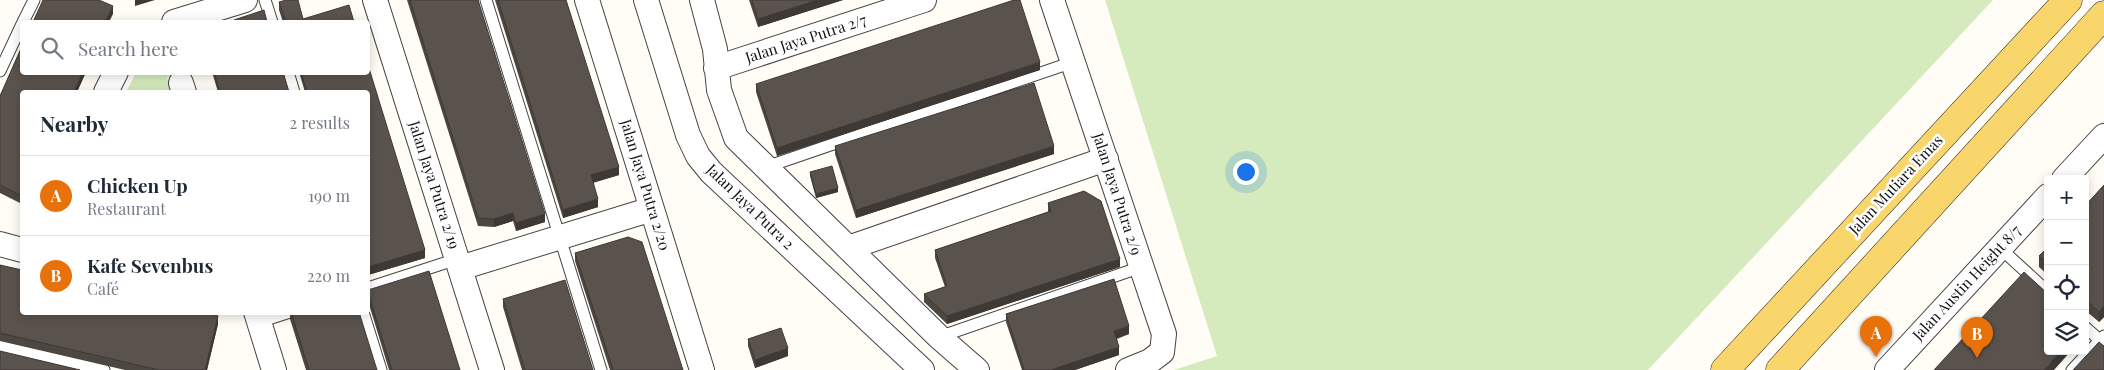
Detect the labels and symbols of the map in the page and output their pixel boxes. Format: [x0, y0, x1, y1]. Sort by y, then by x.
street label: Jalan Jaya Putra 2/7 [742, 9, 869, 67]
street label: Jalan Jaya Putra 2/20 [616, 116, 675, 253]
street label: Jalan Jaya Putra 2/19 [405, 117, 465, 251]
street label: Jalan Jaya Putra 2/9 [1088, 129, 1147, 257]
street label: Jalan Mutiara Emas [1843, 130, 1947, 239]
street label: Jalan Jaya Putra 2 [702, 159, 799, 253]
your location [1233, 159, 1259, 185]
street label: Jalan Austin Height 8/7 [1907, 220, 2025, 345]
pin: A [1860, 316, 1892, 357]
pin: B [1961, 317, 1993, 358]

